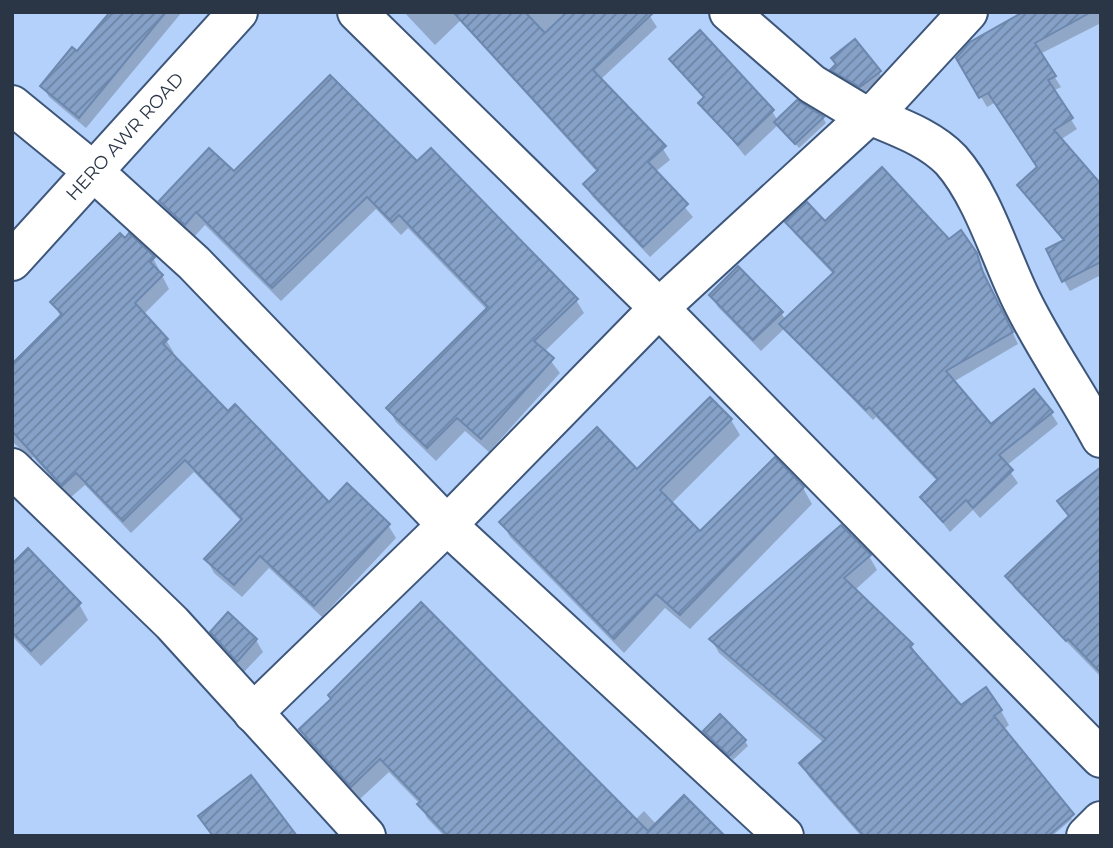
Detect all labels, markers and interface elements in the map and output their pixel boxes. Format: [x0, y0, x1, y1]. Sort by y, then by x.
street label: HERO AWR ROAD [61, 68, 189, 205]

